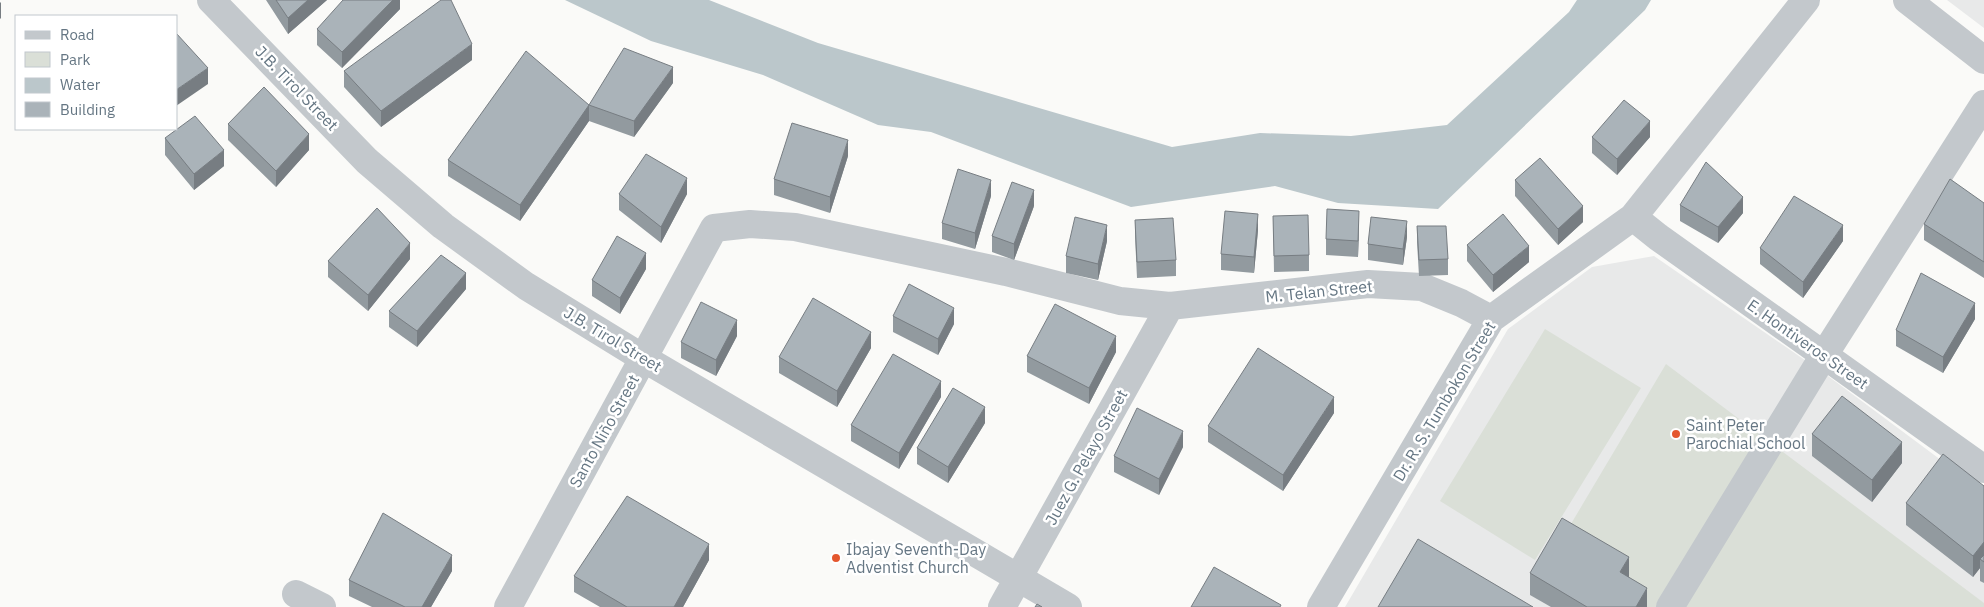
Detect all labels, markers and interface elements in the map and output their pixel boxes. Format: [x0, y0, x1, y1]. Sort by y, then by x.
legend [15, 15, 178, 130]
text: Road [60, 25, 95, 44]
street label: J.B. Tirol Street [251, 41, 343, 135]
text: Park [60, 50, 90, 69]
text: Water [60, 75, 101, 94]
text: Building [60, 100, 115, 119]
street label: M. Telan Street [1264, 275, 1374, 307]
street label: E. Hontiveros Street [1744, 295, 1872, 393]
street label: J.B. Tirol Street [561, 302, 665, 376]
street label: Dr. R. S. Tumbokon Street [1388, 318, 1500, 484]
street label: Santo Niño Street [565, 371, 643, 491]
street label: Juez G. Pelayo Street [1040, 386, 1132, 528]
place label: Saint Peter Parochial School [1686, 415, 1805, 453]
marker: Saint Peter Parochial School [1670, 428, 1682, 440]
place label: Ibajay Seventh-Day Adventist Church [846, 539, 986, 577]
marker: Ibajay Seventh-Day Adventist Church [830, 552, 842, 564]

